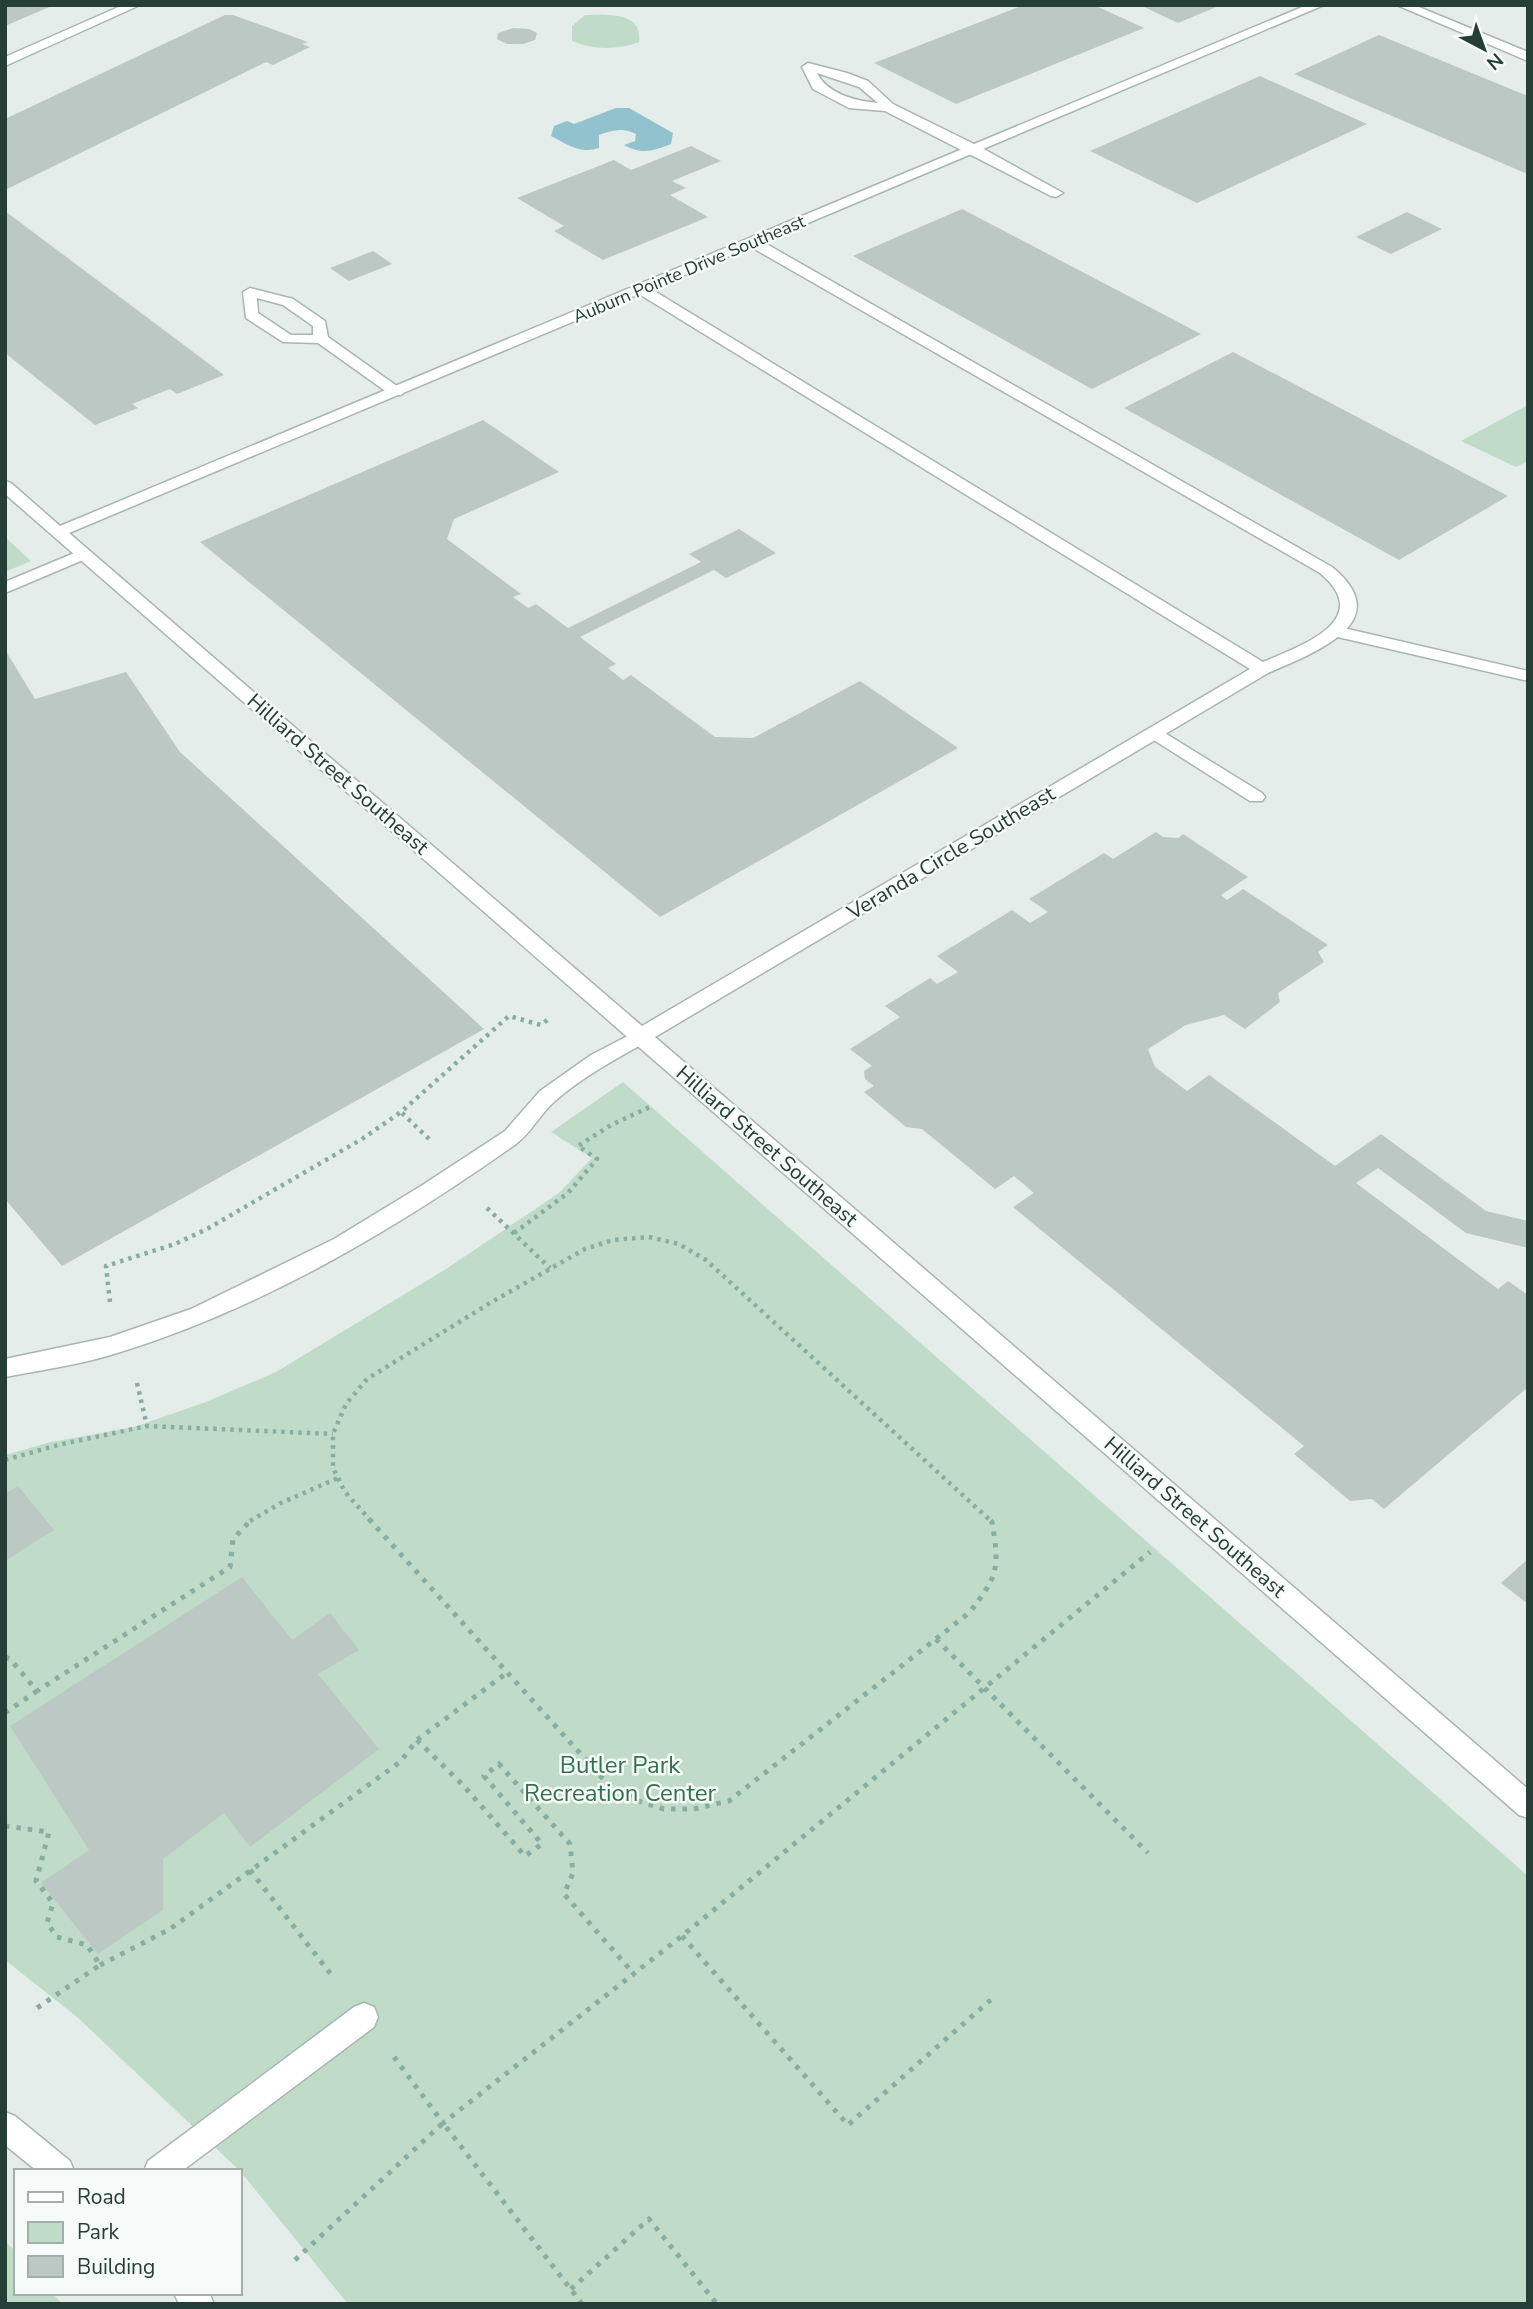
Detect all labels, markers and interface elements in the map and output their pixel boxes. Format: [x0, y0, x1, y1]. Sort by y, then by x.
north arrow [1449, 14, 1519, 84]
text: N [1481, 47, 1508, 76]
street label: Auburn Pointe Drive Southeast [569, 209, 809, 329]
street label: Hilliard Street Southeast [241, 687, 435, 861]
street label: Veranda Circle Southeast [841, 779, 1061, 927]
street label: Hilliard Street Southeast [670, 1059, 864, 1233]
street label: Hilliard Street Southeast [1098, 1430, 1292, 1604]
park label: Butler Park Recreation Center [524, 1749, 716, 1809]
legend [14, 2169, 242, 2295]
text: Road [77, 2183, 126, 2211]
text: Park [77, 2218, 119, 2246]
text: Building [77, 2253, 155, 2281]

